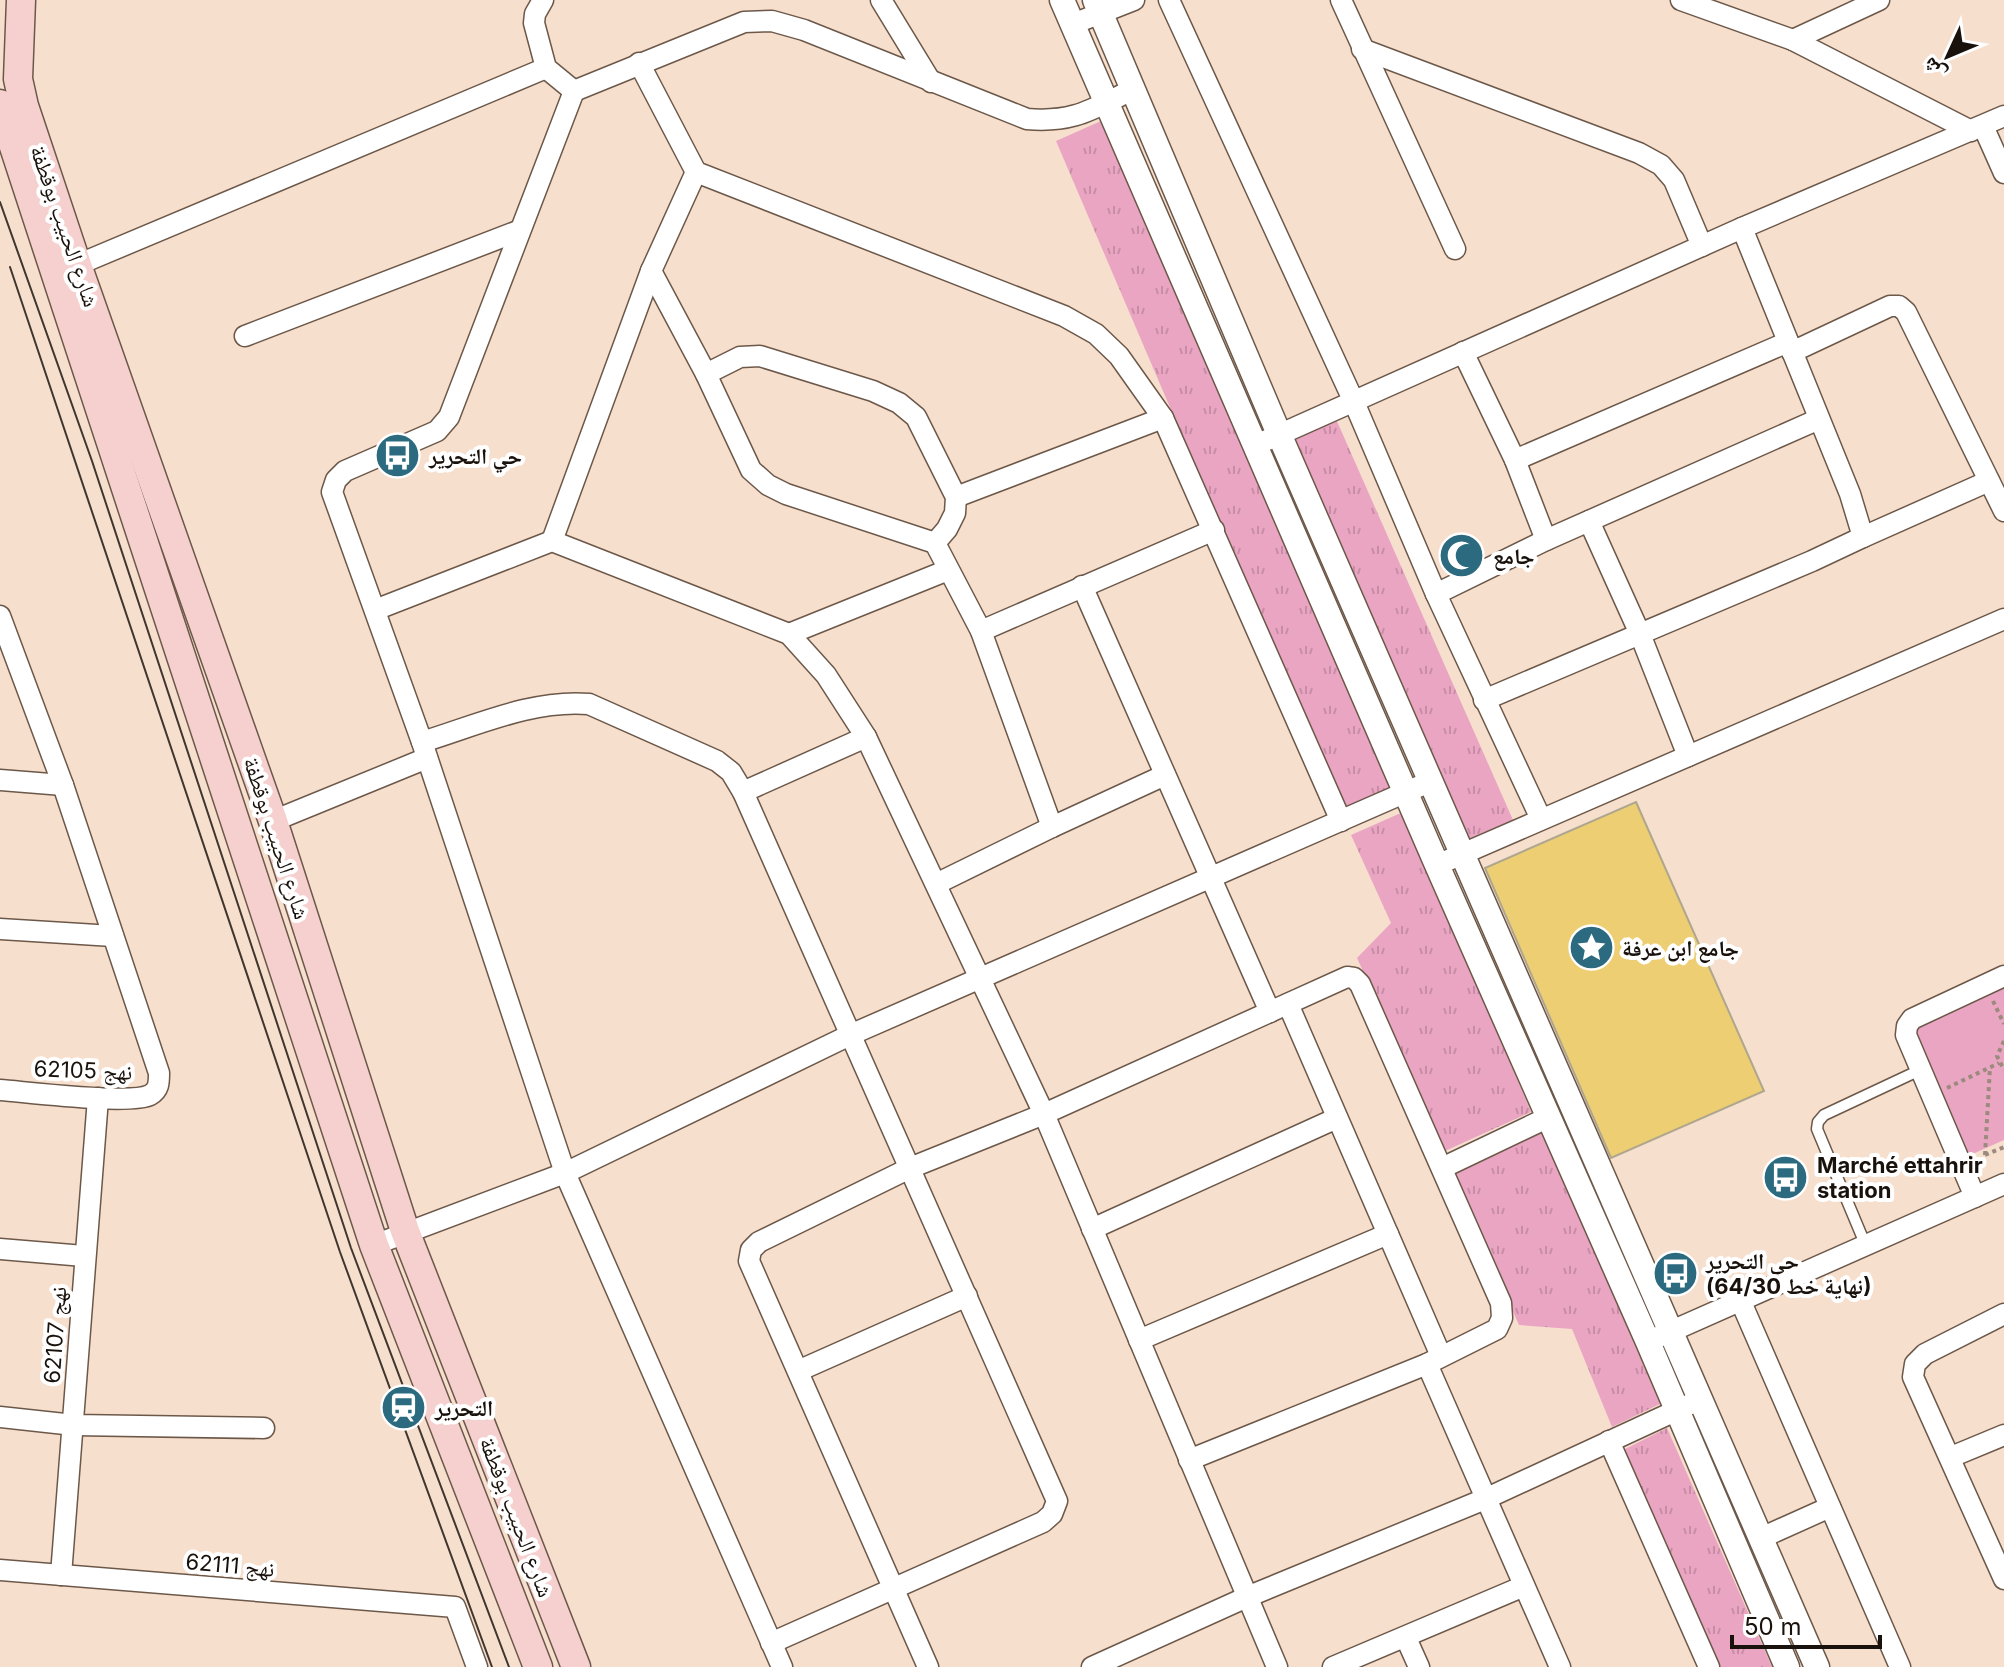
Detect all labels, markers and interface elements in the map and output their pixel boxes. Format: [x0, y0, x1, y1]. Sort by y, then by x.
north arrow [1908, 16, 1988, 96]
text: ش [1916, 52, 1952, 87]
street label: شارع الحبيب بوقطفة [24, 142, 105, 310]
bus stop icon: حي التحرير [374, 432, 422, 480]
place label: حي التحرير [428, 443, 522, 473]
mosque icon: جامع [1438, 532, 1486, 580]
place label: جامع [1493, 543, 1535, 571]
street label: شارع الحبيب بوقطفة [238, 754, 315, 923]
place icon: جامع ابن عرفة [1567, 924, 1615, 972]
place label: جامع ابن عرفة [1622, 935, 1739, 963]
street label: نهج 62105 [33, 1055, 133, 1086]
place label: Marché ettahrir station [1817, 1152, 1983, 1203]
bus stop icon: Marché ettahrir station [1762, 1154, 1810, 1202]
place label: حي التحرير (نهاية خط 64/30) [1705, 1248, 1871, 1299]
bus stop icon: حي التحرير (نهاية خط 64/30) [1651, 1250, 1699, 1298]
street label: نهج 62107 [39, 1286, 72, 1384]
station icon: التحرير [380, 1384, 428, 1432]
place label: التحرير [434, 1395, 493, 1421]
street label: شارع الحبيب بوقطفة [474, 1433, 559, 1601]
street label: نهج 62111 [184, 1548, 276, 1583]
scale bar [1732, 1599, 1880, 1649]
text: 50 m [1744, 1612, 1802, 1641]

